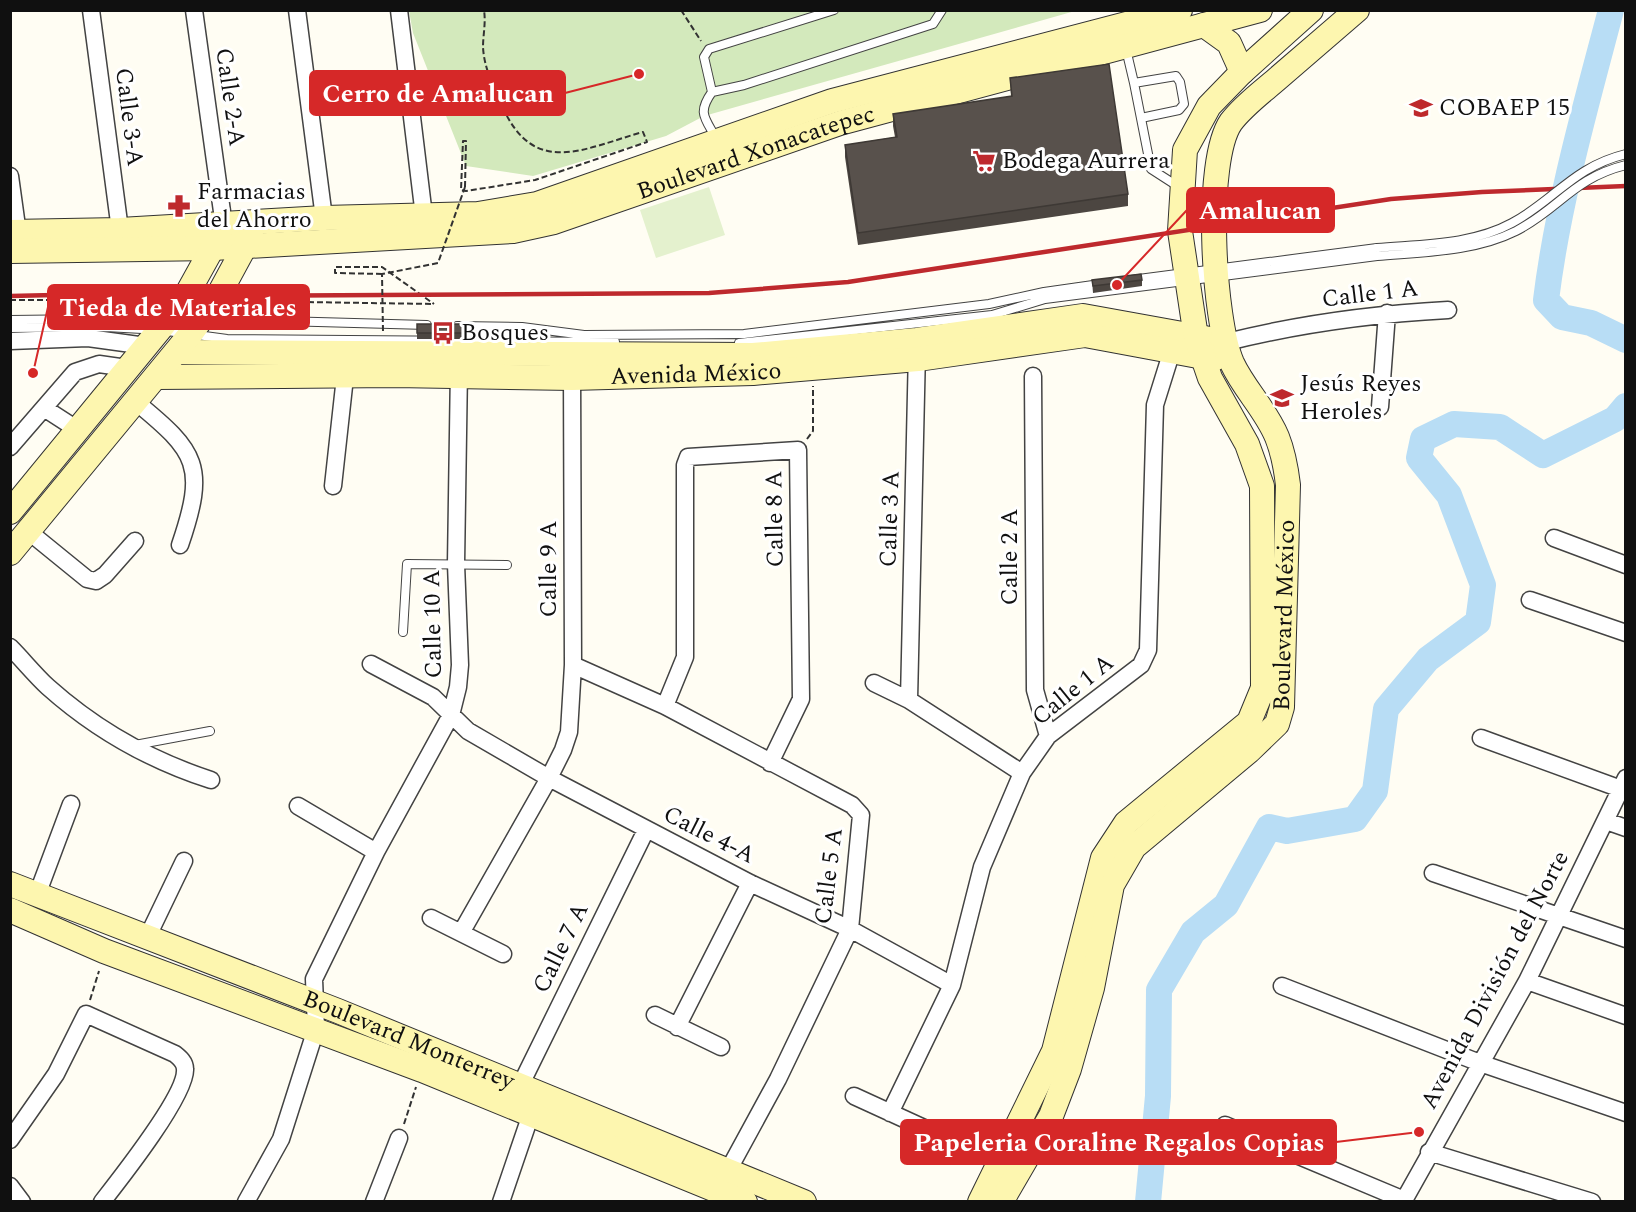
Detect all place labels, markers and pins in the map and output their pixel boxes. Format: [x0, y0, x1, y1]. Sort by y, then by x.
callout: Cerro de Amalucan [310, 71, 565, 115]
place label: COBAEP 15 [1439, 90, 1570, 126]
school or university icon: COBAEP 15 [1408, 95, 1434, 121]
place label: Bodega Aurrera [1002, 143, 1170, 179]
supermarket icon: Bodega Aurrera [971, 148, 997, 174]
place label: Farmacias del Ahorro [197, 174, 312, 238]
callout: Amalucan [1187, 188, 1334, 232]
pharmacy icon: Farmacias del Ahorro [166, 193, 192, 219]
callout: Tieda de Materiales [48, 285, 309, 329]
place label: Bosques [461, 315, 549, 351]
bus stop icon: Bosques [430, 320, 456, 346]
place label: Jesús Reyes Heroles [1300, 366, 1422, 430]
school or university icon: Jesús Reyes Heroles [1269, 385, 1295, 411]
callout: Papeleria Coraline Regalos Copias [901, 1120, 1336, 1164]

